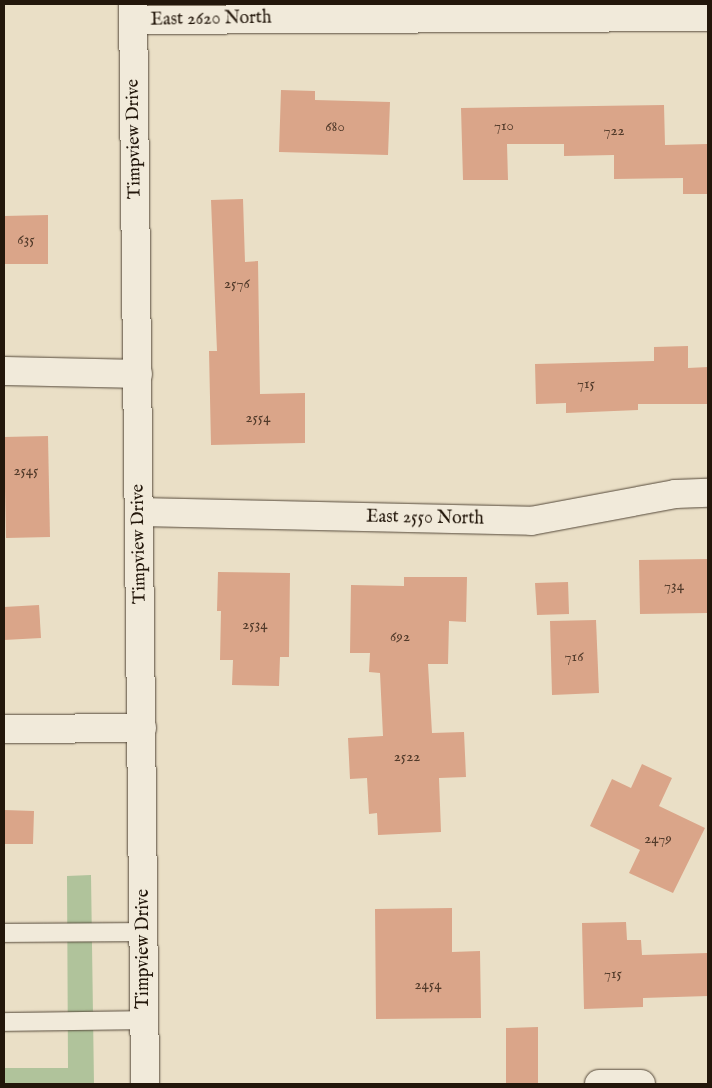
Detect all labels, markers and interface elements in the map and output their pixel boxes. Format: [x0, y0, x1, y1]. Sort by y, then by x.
street label: East 2620 North [150, 8, 272, 32]
street label: Timpview Drive [123, 79, 147, 199]
house number: 710 [494, 117, 514, 135]
house number: 680 [325, 118, 345, 136]
house number: 722 [603, 122, 625, 140]
house number: 635 [17, 231, 35, 249]
house number: 2576 [224, 275, 250, 293]
house number: 715 [577, 375, 595, 393]
house number: 2554 [245, 409, 271, 427]
house number: 2545 [13, 462, 39, 480]
street label: Timpview Drive [128, 484, 152, 604]
street label: East 2550 North [366, 507, 484, 531]
house number: 734 [664, 577, 684, 595]
house number: 2534 [242, 616, 268, 634]
house number: 692 [390, 628, 410, 646]
house number: 716 [565, 648, 583, 666]
house number: 2522 [394, 748, 420, 766]
house number: 2479 [644, 830, 672, 848]
street label: Timpview Drive [133, 889, 155, 1009]
house number: 715 [604, 965, 622, 983]
house number: 2454 [414, 976, 442, 994]

